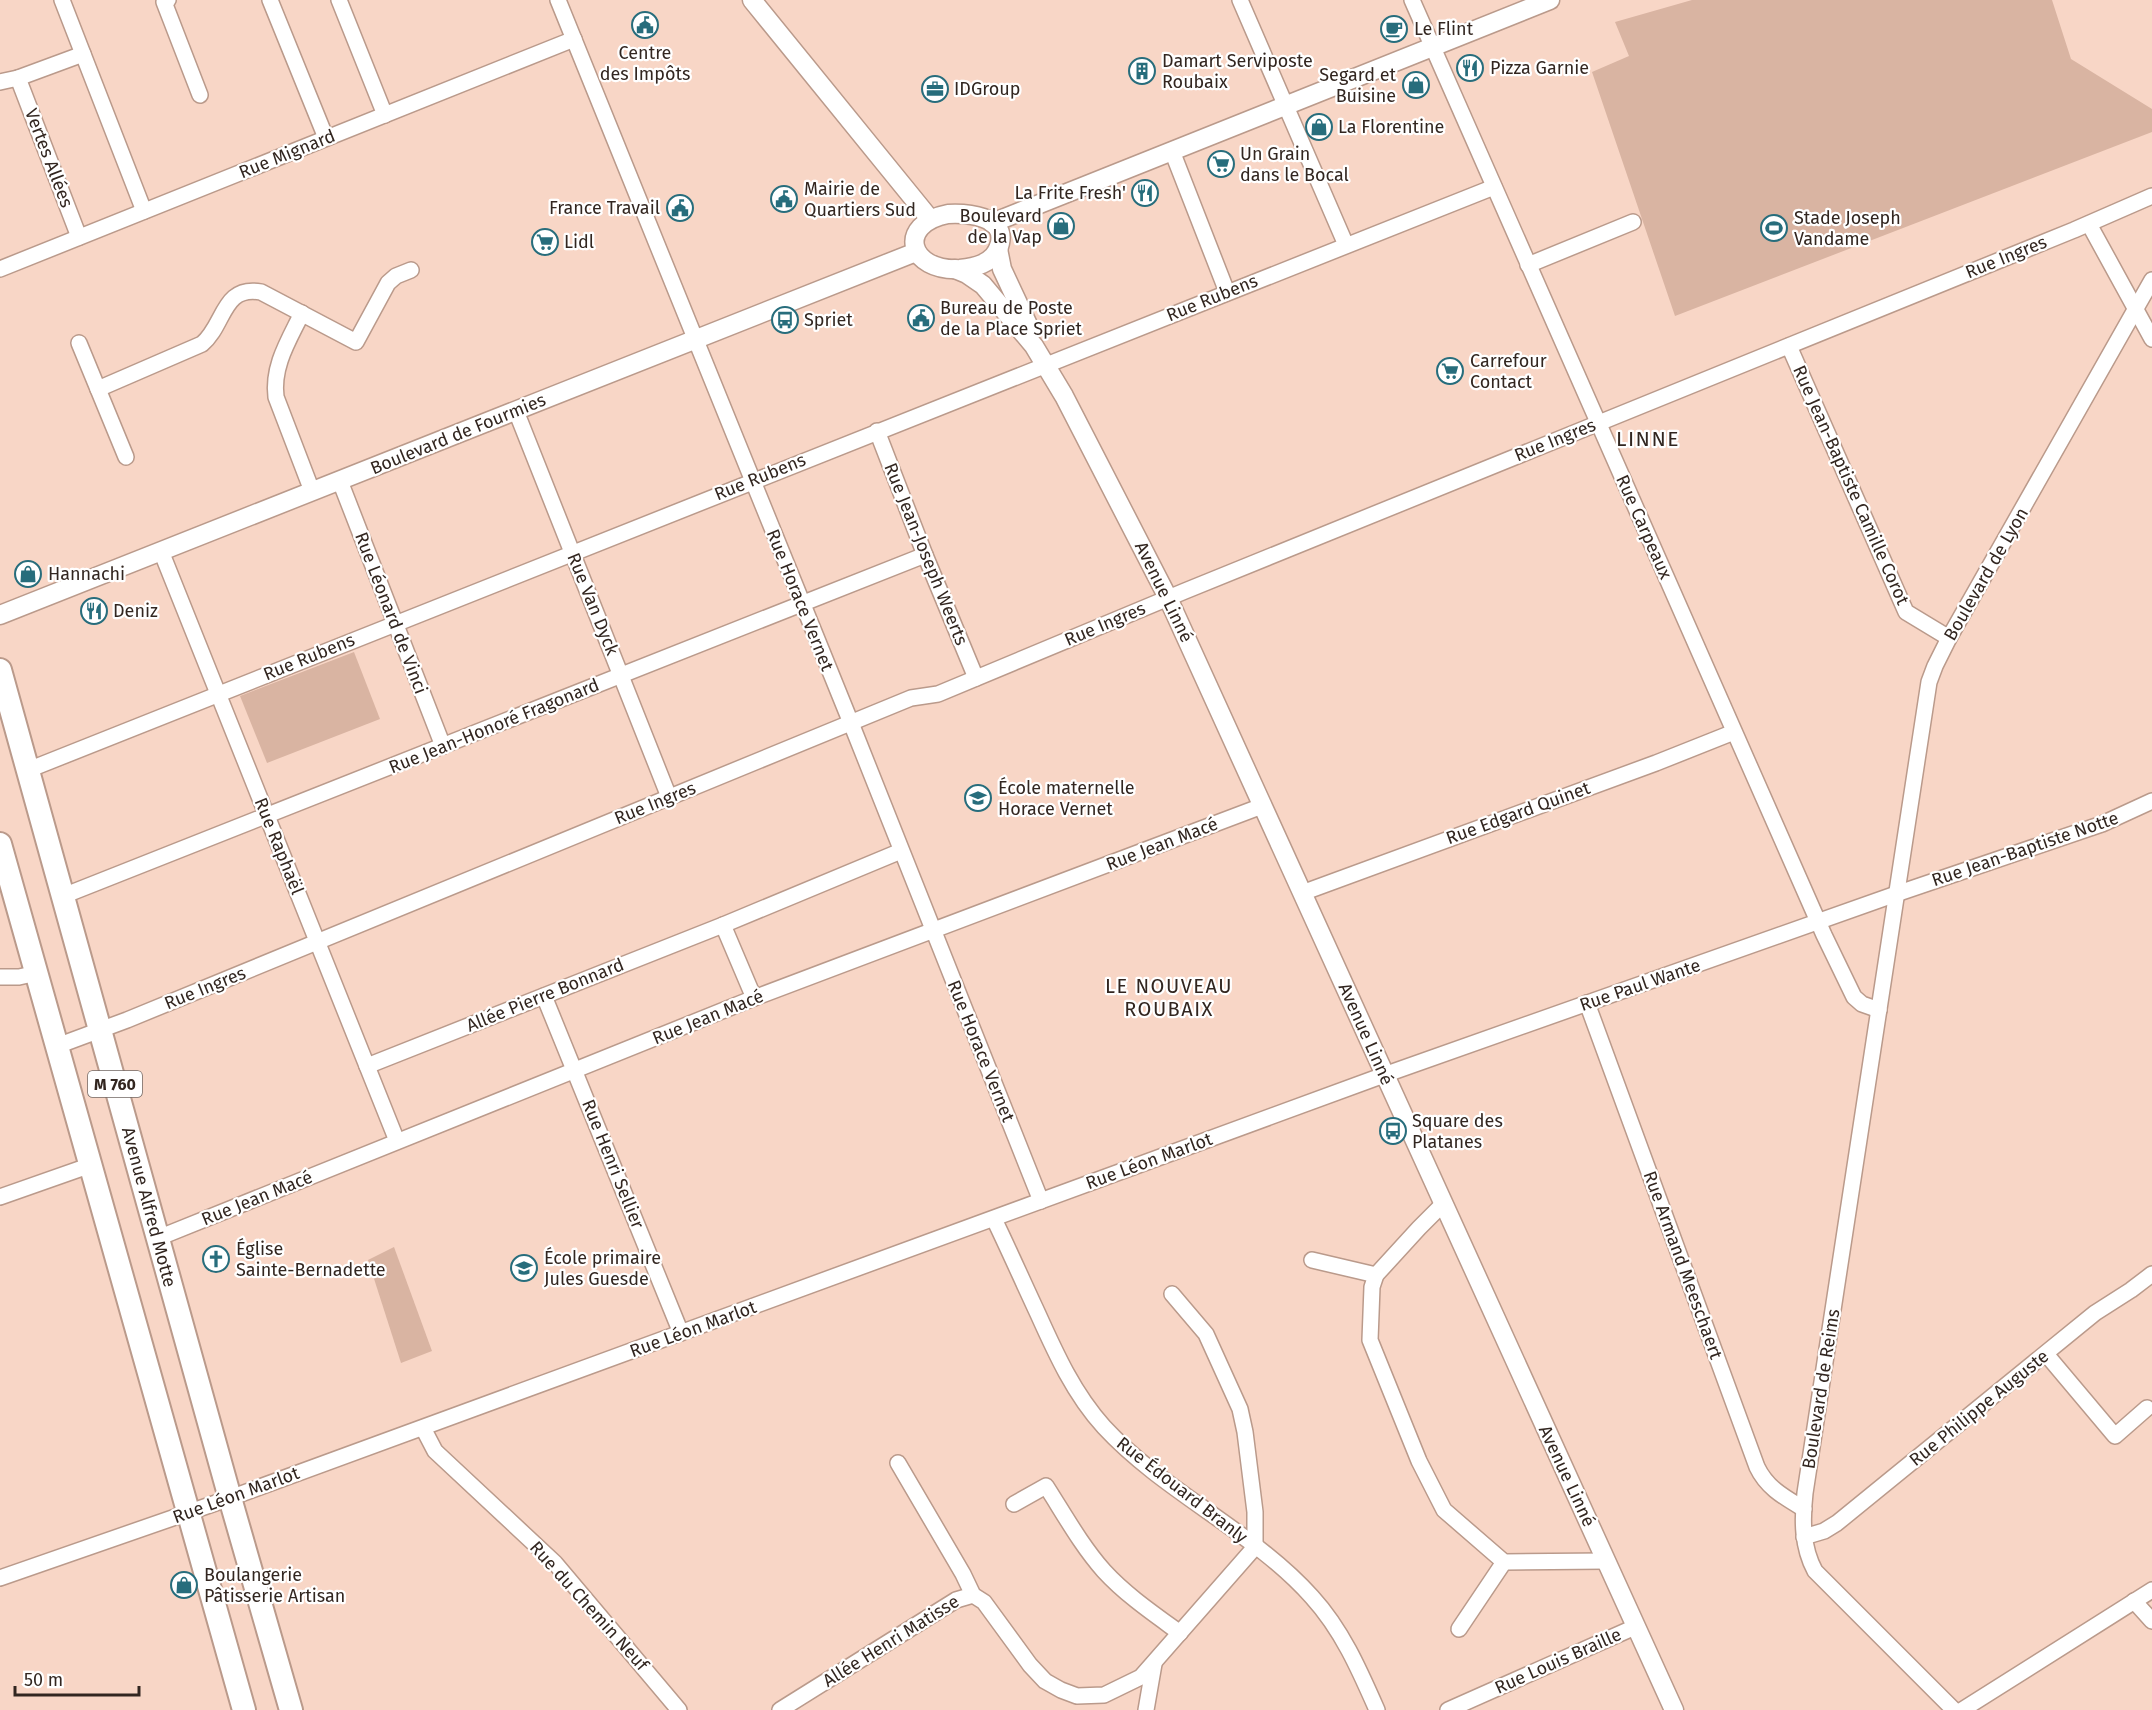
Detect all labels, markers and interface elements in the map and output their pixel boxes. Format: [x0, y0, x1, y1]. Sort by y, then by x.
public building icon: Centre des Impôts [630, 10, 660, 40]
cafe icon: Le Flint [1379, 14, 1409, 44]
place label: Le Flint [1414, 18, 1474, 40]
place label: Centre des Impôts [600, 42, 690, 85]
place label: Damart Serviposte Roubaix [1162, 50, 1313, 93]
restaurant icon: Pizza Garnie [1455, 53, 1485, 83]
building icon: Damart Serviposte Roubaix [1127, 56, 1157, 86]
place label: Pizza Garnie [1490, 57, 1589, 79]
place label: Segard et Buisine [1319, 64, 1396, 107]
shop icon: Segard et Buisine [1401, 70, 1431, 100]
office icon: IDGroup [920, 74, 950, 104]
place label: IDGroup [954, 78, 1020, 100]
street label: Vertes Allées [20, 105, 78, 211]
shop icon: La Florentine [1304, 112, 1334, 142]
place label: La Florentine [1338, 116, 1444, 138]
street label: Rue Mignard [236, 125, 338, 183]
place label: Un Grain dans le Bocal [1240, 143, 1349, 186]
supermarket icon: Un Grain dans le Bocal [1206, 149, 1236, 179]
place label: Mairie de Quartiers Sud [804, 178, 916, 221]
restaurant icon: La Frite Fresh' [1130, 178, 1160, 208]
place label: La Frite Fresh' [1014, 182, 1126, 204]
public building icon: Mairie de Quartiers Sud [769, 184, 799, 214]
public building icon: France Travail [665, 193, 695, 223]
place label: France Travail [549, 197, 660, 219]
place label: Boulevard de la Vap [960, 205, 1042, 248]
place label: Stade Joseph Vandame [1794, 207, 1901, 250]
shop icon: Boulevard de la Vap [1046, 211, 1076, 241]
sports icon: Stade Joseph Vandame [1759, 213, 1789, 243]
supermarket icon: Lidl [530, 227, 560, 257]
place label: Lidl [564, 231, 594, 253]
street label: Rue Ingres [1962, 231, 2050, 283]
street label: Rue Rubens [1163, 270, 1261, 326]
place label: Bureau de Poste de la Place Spriet [940, 297, 1083, 340]
public building icon: Bureau de Poste de la Place Spriet [906, 303, 936, 333]
bus stop icon: Spriet [770, 305, 800, 335]
place label: Spriet [804, 309, 853, 331]
place label: Carrefour Contact [1470, 350, 1547, 393]
supermarket icon: Carrefour Contact [1435, 356, 1465, 386]
street label: Rue Jean-Baptiste Camille Corot [1788, 362, 1914, 609]
street label: Boulevard de Fourmies [367, 389, 549, 479]
street label: Rue Ingres [1511, 414, 1599, 466]
district label: LINNE [1616, 426, 1680, 452]
street label: Rue Rubens [711, 449, 809, 505]
street label: Rue Jean-Joseph Weerts [879, 460, 973, 648]
street label: Rue Carpeaux [1611, 471, 1677, 583]
street label: Boulevard de Lyon [1939, 504, 2033, 644]
street label: Rue Horace Vernet [762, 526, 839, 674]
street label: Rue Léonard de Vinci [350, 529, 432, 697]
street label: Avenue Linné [1130, 538, 1198, 646]
street label: Rue Van Dyck [562, 550, 624, 659]
shop icon: Hannachi [13, 559, 43, 589]
place label: Hannachi [48, 563, 125, 585]
restaurant icon: Deniz [79, 596, 109, 626]
street label: Rue Ingres [1061, 597, 1149, 651]
place label: Deniz [113, 600, 158, 622]
street label: Rue Rubens [260, 629, 358, 685]
street label: Rue Jean-Honoré Fragonard [386, 674, 602, 778]
place label: École maternelle Horace Vernet [998, 776, 1135, 820]
street label: Rue Ingres [611, 777, 699, 829]
street label: Rue Edgard Quinet [1443, 777, 1593, 849]
school or university icon: École maternelle Horace Vernet [963, 783, 993, 813]
street label: Rue Raphaël [250, 794, 308, 898]
street label: Rue Jean-Baptiste Notte [1929, 807, 2121, 891]
street label: Rue Jean Macé [1103, 813, 1221, 875]
street label: Allée Pierre Bonnard [463, 953, 627, 1037]
street label: Rue Paul Wante [1577, 954, 1703, 1016]
street label: Rue Ingres [161, 962, 249, 1014]
district label: LE NOUVEAU ROUBAIX [1105, 974, 1233, 1021]
street label: Rue Horace Vernet [943, 977, 1020, 1125]
street label: Avenue Linné [1334, 980, 1398, 1088]
street label: Rue Jean Macé [649, 985, 767, 1049]
road number: M 760 [88, 1071, 142, 1097]
street label: Rue Henri Sellier [577, 1096, 649, 1232]
place label: Square des Platanes [1412, 1110, 1503, 1153]
bus stop icon: Square des Platanes [1378, 1116, 1408, 1146]
street label: Avenue Alfred Motte [117, 1124, 181, 1290]
street label: Rue Léon Marlot [1083, 1128, 1216, 1194]
street label: Rue Jean Macé [198, 1166, 316, 1230]
street label: Rue Armand Meeschaert [1639, 1168, 1727, 1363]
place label: Église Sainte-Bernadette [236, 1237, 386, 1281]
church icon: Église Sainte-Bernadette [201, 1244, 231, 1274]
place label: École primaire Jules Guesde [544, 1246, 661, 1290]
school or university icon: École primaire Jules Guesde [509, 1253, 539, 1283]
street label: Rue Léon Marlot [627, 1296, 760, 1362]
street label: Boulevard de Reims [1797, 1307, 1845, 1471]
street label: Rue Philippe Auguste [1905, 1345, 2053, 1471]
street label: Avenue Linné [1534, 1422, 1600, 1530]
street label: Rue Édouard Branly [1112, 1431, 1253, 1548]
street label: Rue Léon Marlot [170, 1462, 303, 1528]
street label: Rue du Chemin Neuf [525, 1537, 654, 1677]
place label: Boulangerie Pâtisserie Artisan [204, 1564, 345, 1607]
shop icon: Boulangerie Pâtisserie Artisan [169, 1570, 199, 1600]
street label: Allée Henri Matisse [819, 1590, 963, 1692]
street label: Rue Louis Braille [1491, 1623, 1625, 1699]
scale bar [15, 1659, 140, 1697]
text: 50 m [24, 1669, 63, 1691]

